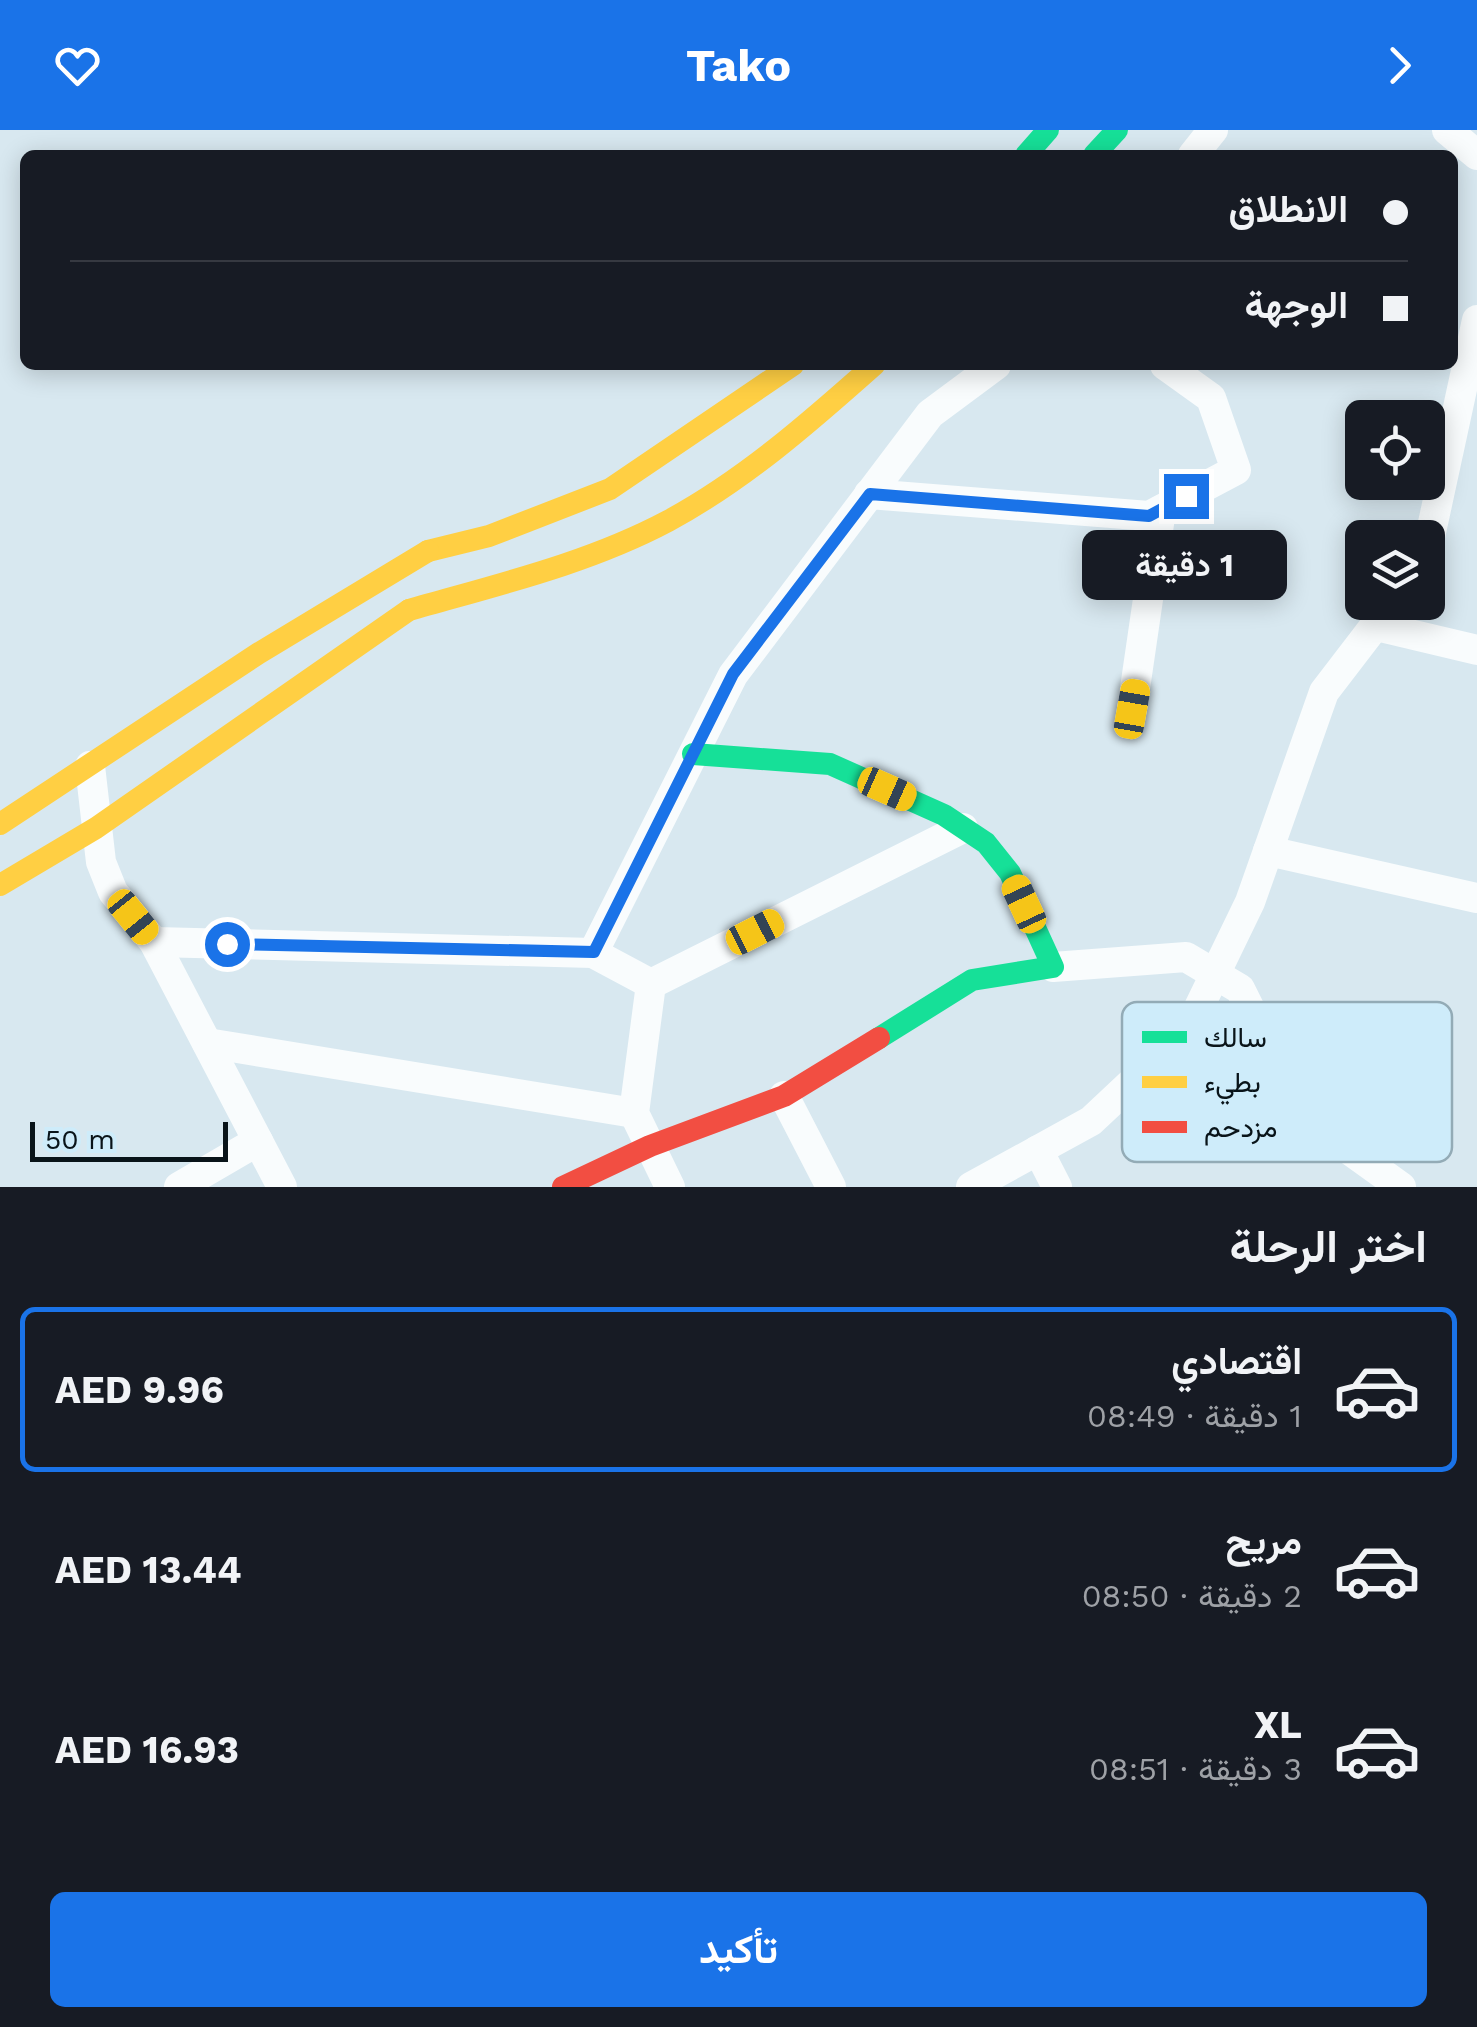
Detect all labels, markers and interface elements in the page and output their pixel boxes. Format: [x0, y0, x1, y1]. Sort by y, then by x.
icon: heart [50, 38, 105, 93]
icon: forward [1372, 38, 1427, 93]
text: Tako [686, 39, 791, 92]
text: الانطلاق [1229, 187, 1348, 231]
text: الوجهة [1245, 283, 1348, 327]
map controls [1345, 400, 1445, 620]
button: locate [1345, 400, 1445, 500]
route end [1164, 474, 1209, 519]
button: layers [1345, 520, 1445, 620]
callout: 1 دقيقة [1084, 531, 1288, 601]
text: 1 دقيقة [1135, 546, 1234, 584]
car [1112, 677, 1152, 741]
car [853, 763, 921, 815]
car [998, 870, 1050, 938]
car [102, 884, 164, 950]
car [721, 905, 789, 959]
route start [205, 922, 250, 967]
legend [1122, 1002, 1452, 1162]
text: سالك [1204, 1021, 1267, 1054]
text: بطيء [1204, 1066, 1261, 1105]
text: مزدحم [1204, 1111, 1277, 1146]
scale bar [30, 1117, 228, 1162]
text: 50 m [45, 1123, 115, 1156]
text: اختر الرحلة [1230, 1220, 1427, 1273]
text: اقتصادي [1171, 1339, 1302, 1383]
icon: car [1332, 1345, 1422, 1435]
text: AED 9.96 [55, 1368, 224, 1412]
text: 1 دقيقة · 08:49 [1087, 1397, 1302, 1435]
text: مريح [1226, 1519, 1302, 1563]
icon: car [1332, 1525, 1422, 1615]
text: AED 13.44 [55, 1548, 241, 1592]
text: 2 دقيقة · 08:50 [1082, 1577, 1302, 1615]
text: XL [1254, 1703, 1302, 1747]
icon: car [1332, 1705, 1422, 1795]
text: AED 16.93 [55, 1728, 239, 1772]
text: 3 دقيقة · 08:51 [1089, 1750, 1302, 1788]
button: تأكيد [50, 1892, 1427, 2007]

